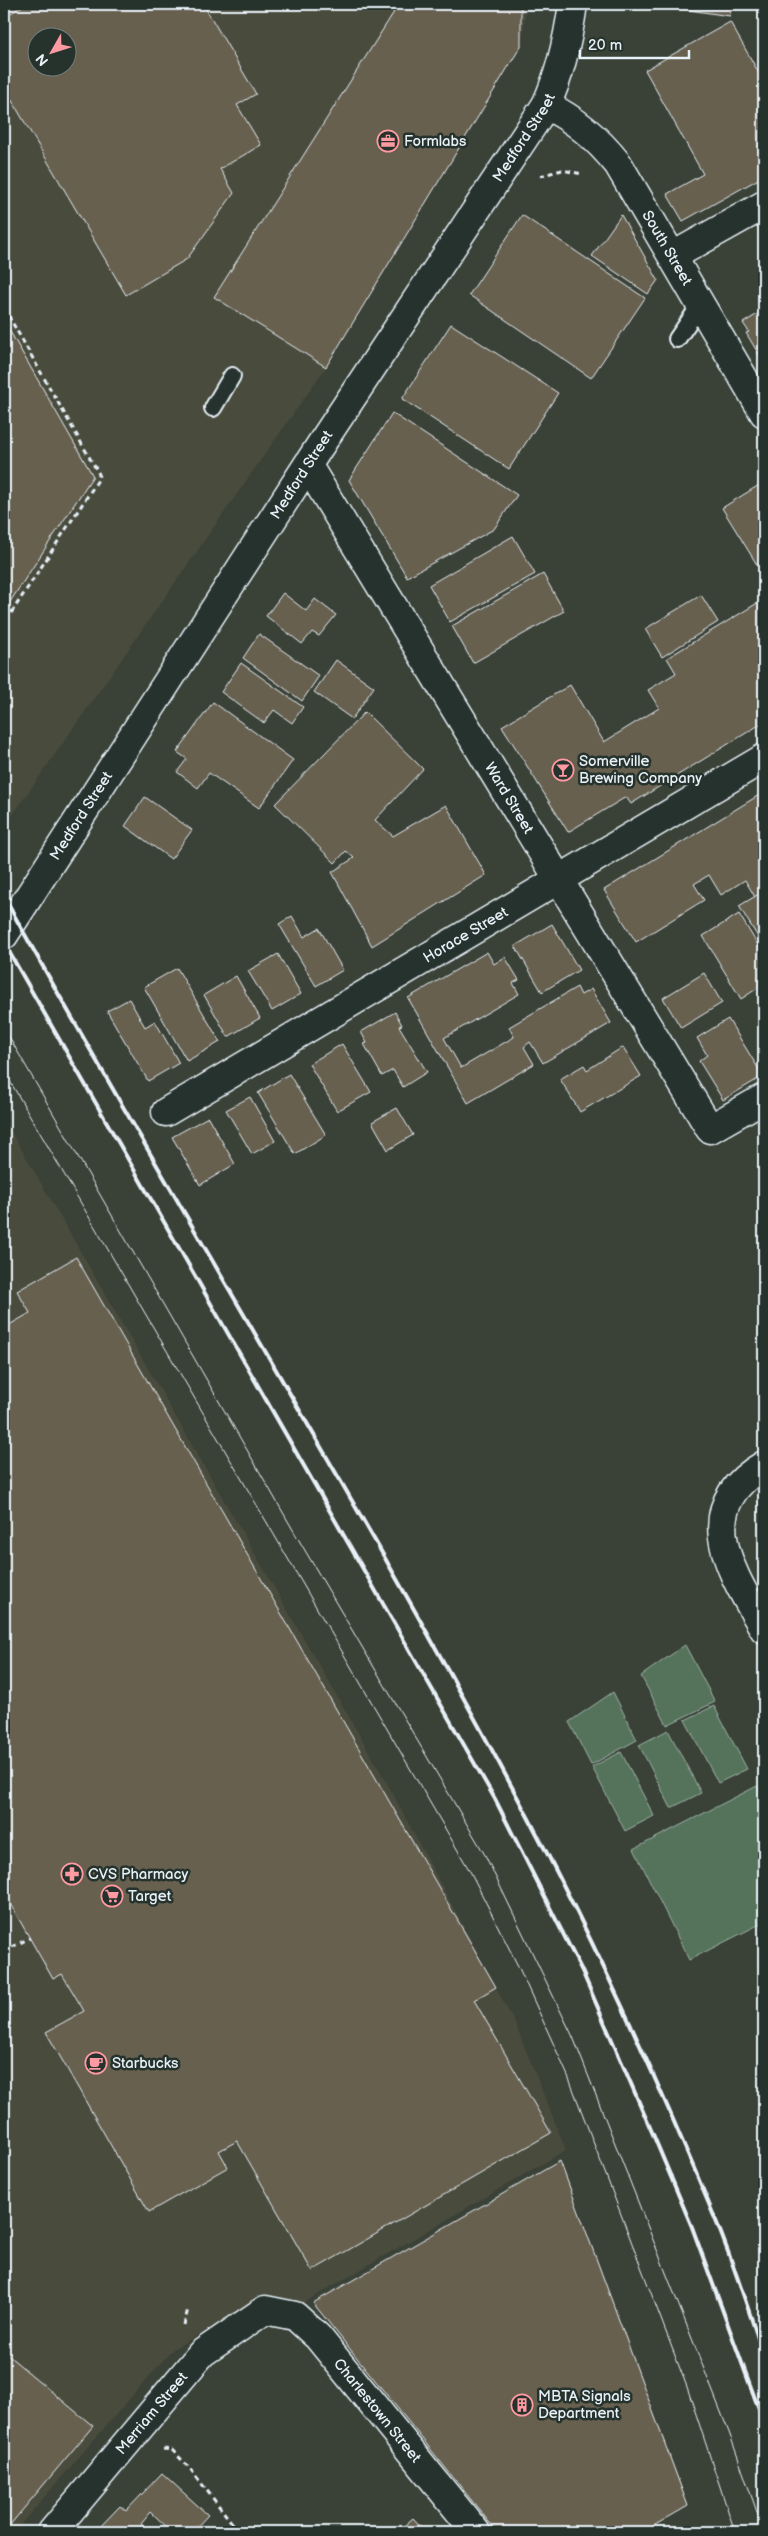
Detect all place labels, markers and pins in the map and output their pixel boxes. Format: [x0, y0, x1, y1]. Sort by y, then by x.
office icon: Formlabs [376, 129, 400, 153]
place label: Formlabs [404, 132, 467, 151]
place label: Somerville Brewing Company [579, 752, 702, 788]
bar icon: Somerville Brewing Company [551, 758, 575, 782]
pharmacy icon: CVS Pharmacy [60, 1862, 84, 1886]
place label: CVS Pharmacy [88, 1865, 188, 1884]
supermarket icon: Target [100, 1884, 124, 1908]
place label: Target [128, 1887, 172, 1906]
cafe icon: Starbucks [84, 2051, 108, 2075]
place label: Starbucks [112, 2054, 179, 2073]
place label: MBTA Signals Department [538, 2387, 631, 2423]
building icon: MBTA Signals Department [510, 2393, 534, 2417]

